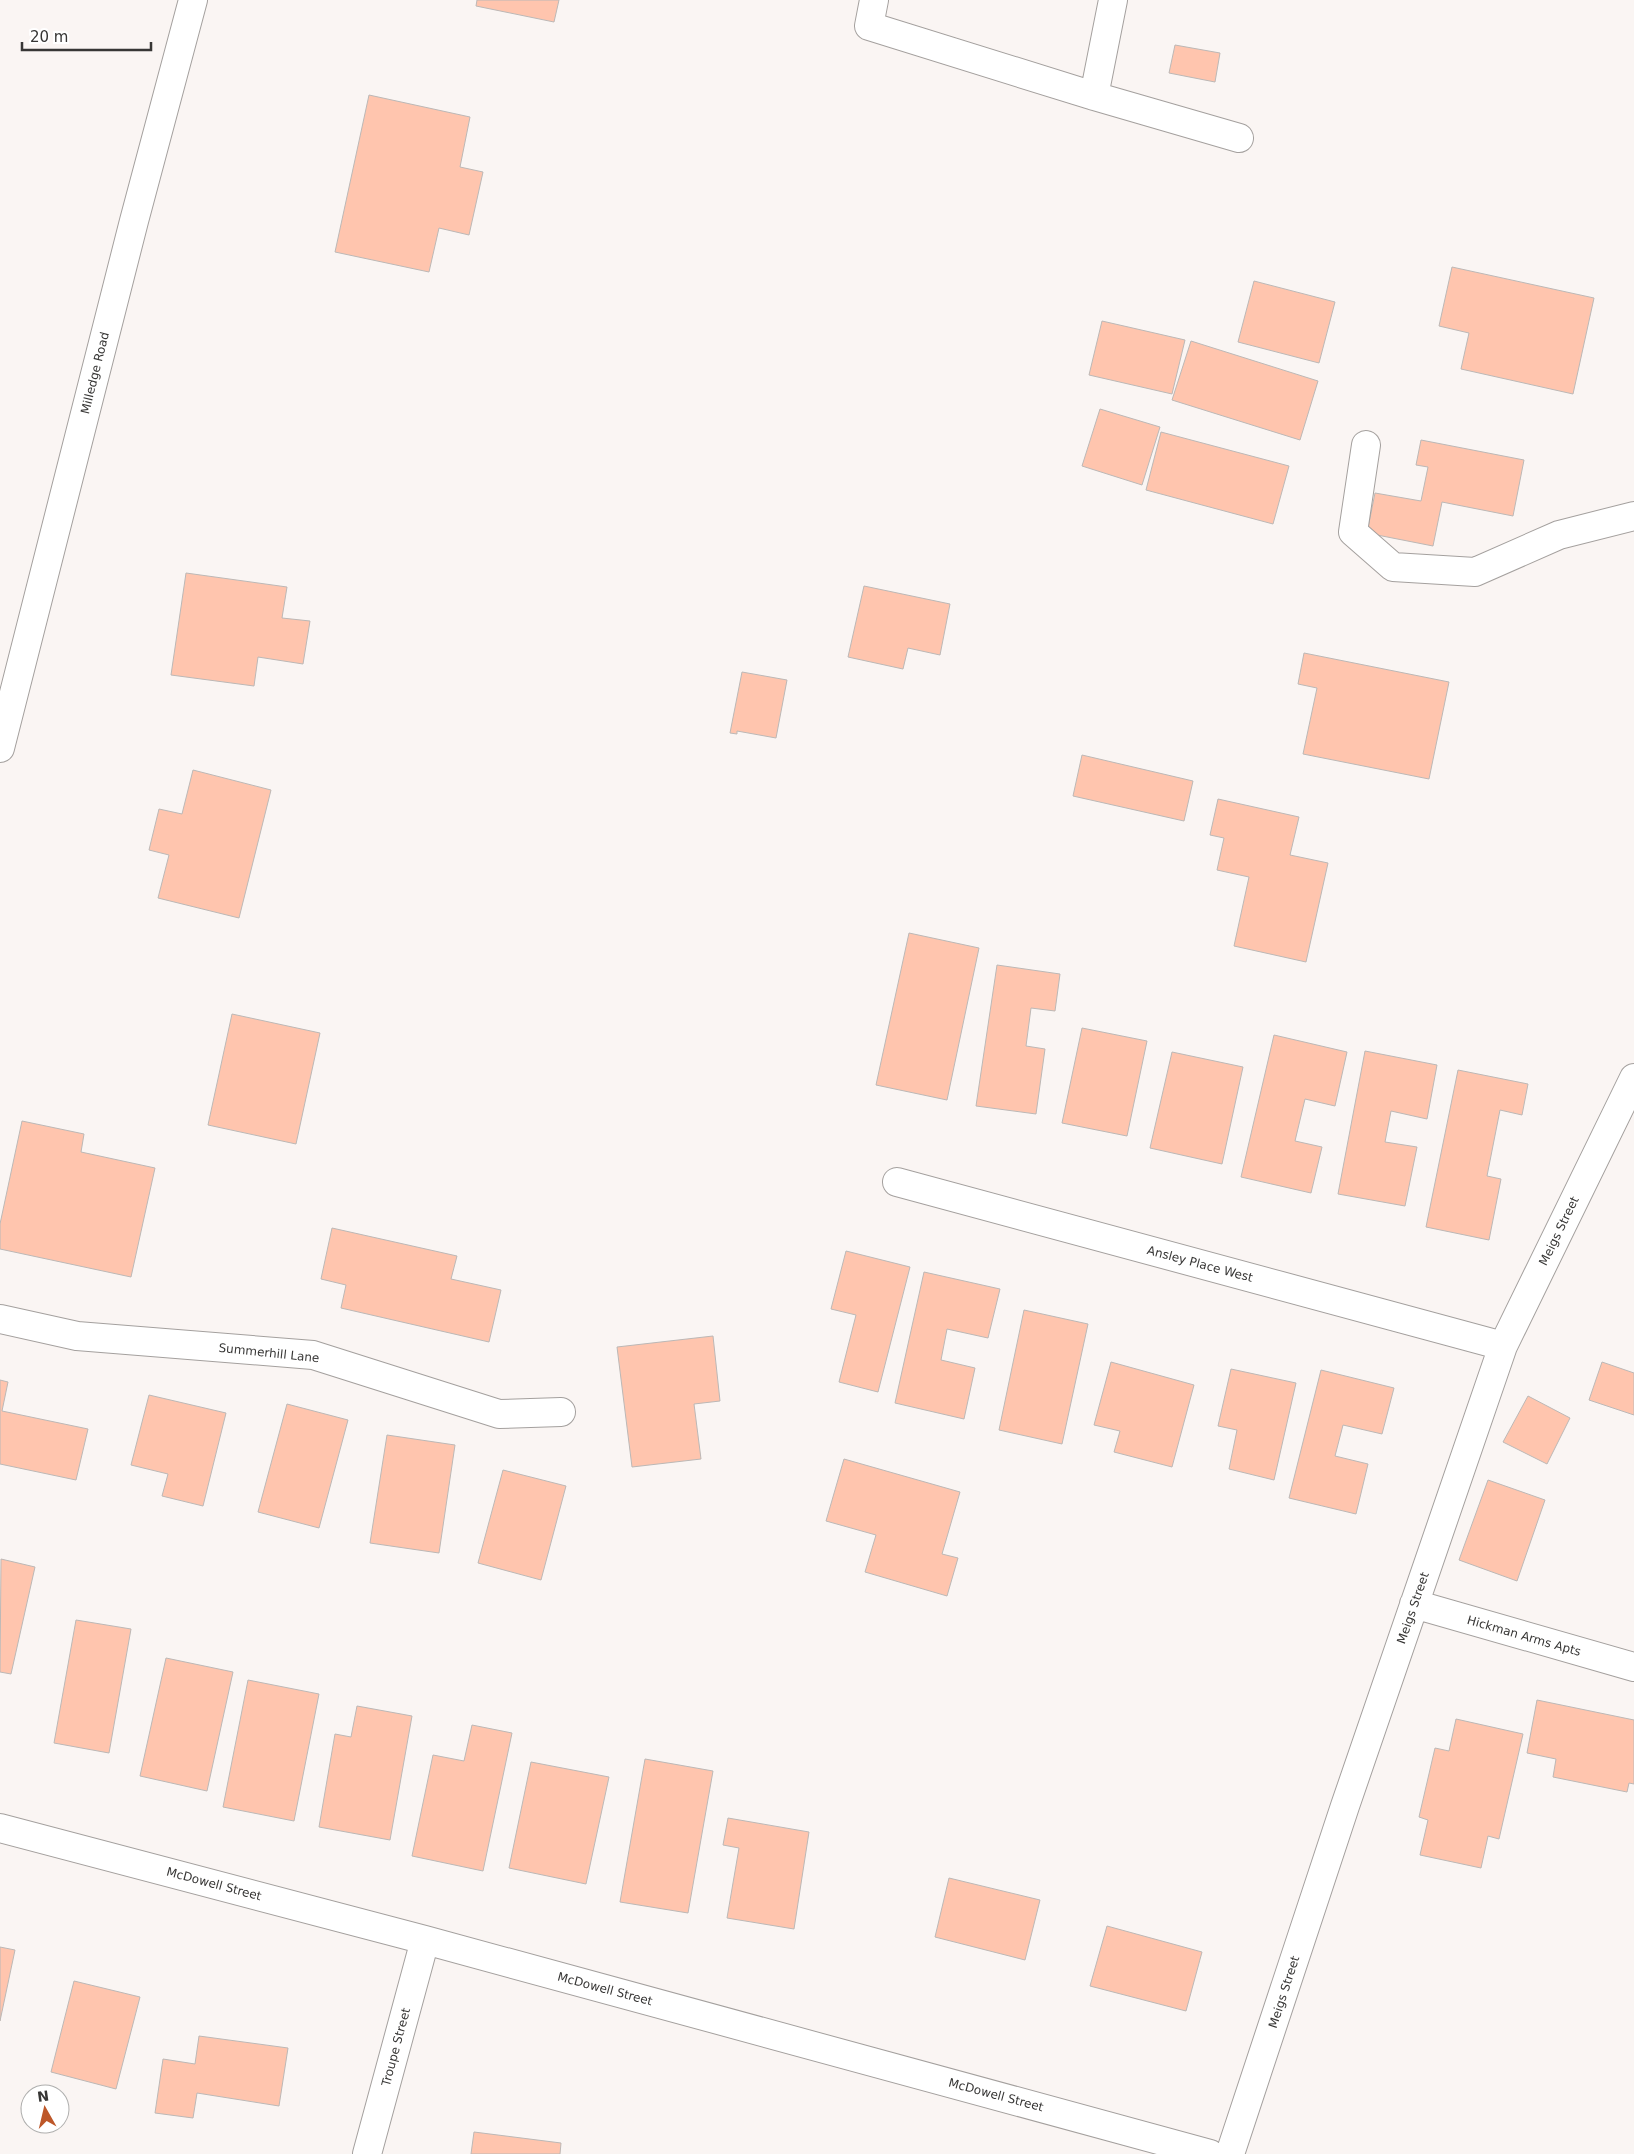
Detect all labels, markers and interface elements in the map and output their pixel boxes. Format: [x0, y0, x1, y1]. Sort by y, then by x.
scale bar [22, 20, 151, 52]
text: 20 m [30, 28, 68, 46]
street label: Milledge Road [78, 330, 112, 416]
street label: Meigs Street [1536, 1194, 1582, 1268]
street label: Ansley Place West [1146, 1243, 1255, 1285]
street label: Summerhill Lane [218, 1341, 320, 1365]
street label: Meigs Street [1394, 1570, 1432, 1646]
street label: Hickman Arms Apts [1465, 1613, 1583, 1659]
street label: McDowell Street [165, 1865, 263, 1903]
street label: Meigs Street [1266, 1954, 1302, 2030]
street label: McDowell Street [556, 1970, 654, 2008]
street label: Troupe Street [379, 2006, 413, 2089]
street label: McDowell Street [947, 2076, 1045, 2114]
north arrow [20, 2084, 70, 2134]
text: N [36, 2087, 50, 2105]

